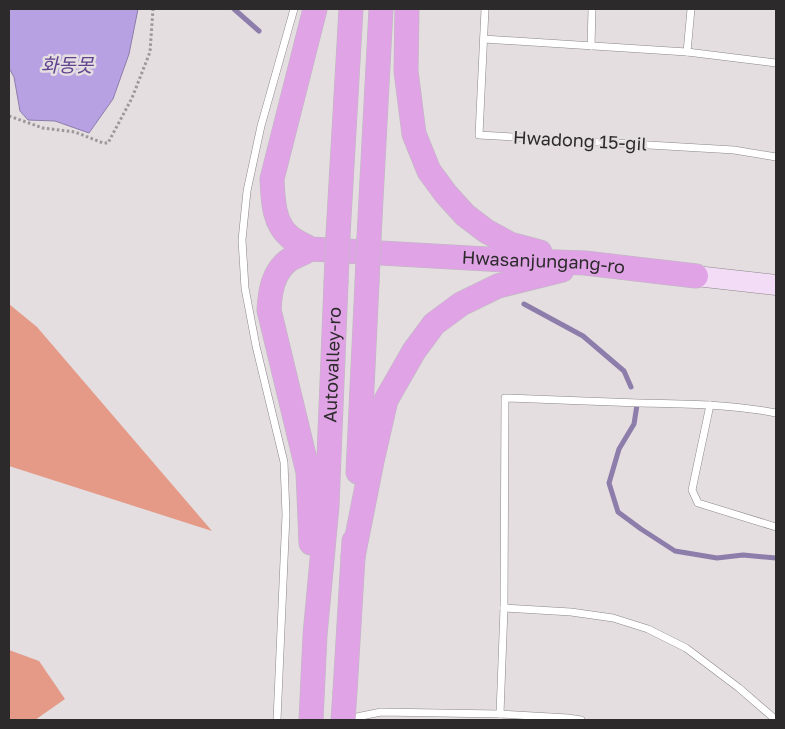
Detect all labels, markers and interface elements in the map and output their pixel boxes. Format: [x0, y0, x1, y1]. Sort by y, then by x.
water label: 화동못 [41, 53, 95, 76]
street label: Hwadong 15-gil [512, 126, 648, 155]
street label: Hwasanjungang-ro [461, 246, 626, 278]
street label: Autovalley-ro [318, 307, 345, 423]

